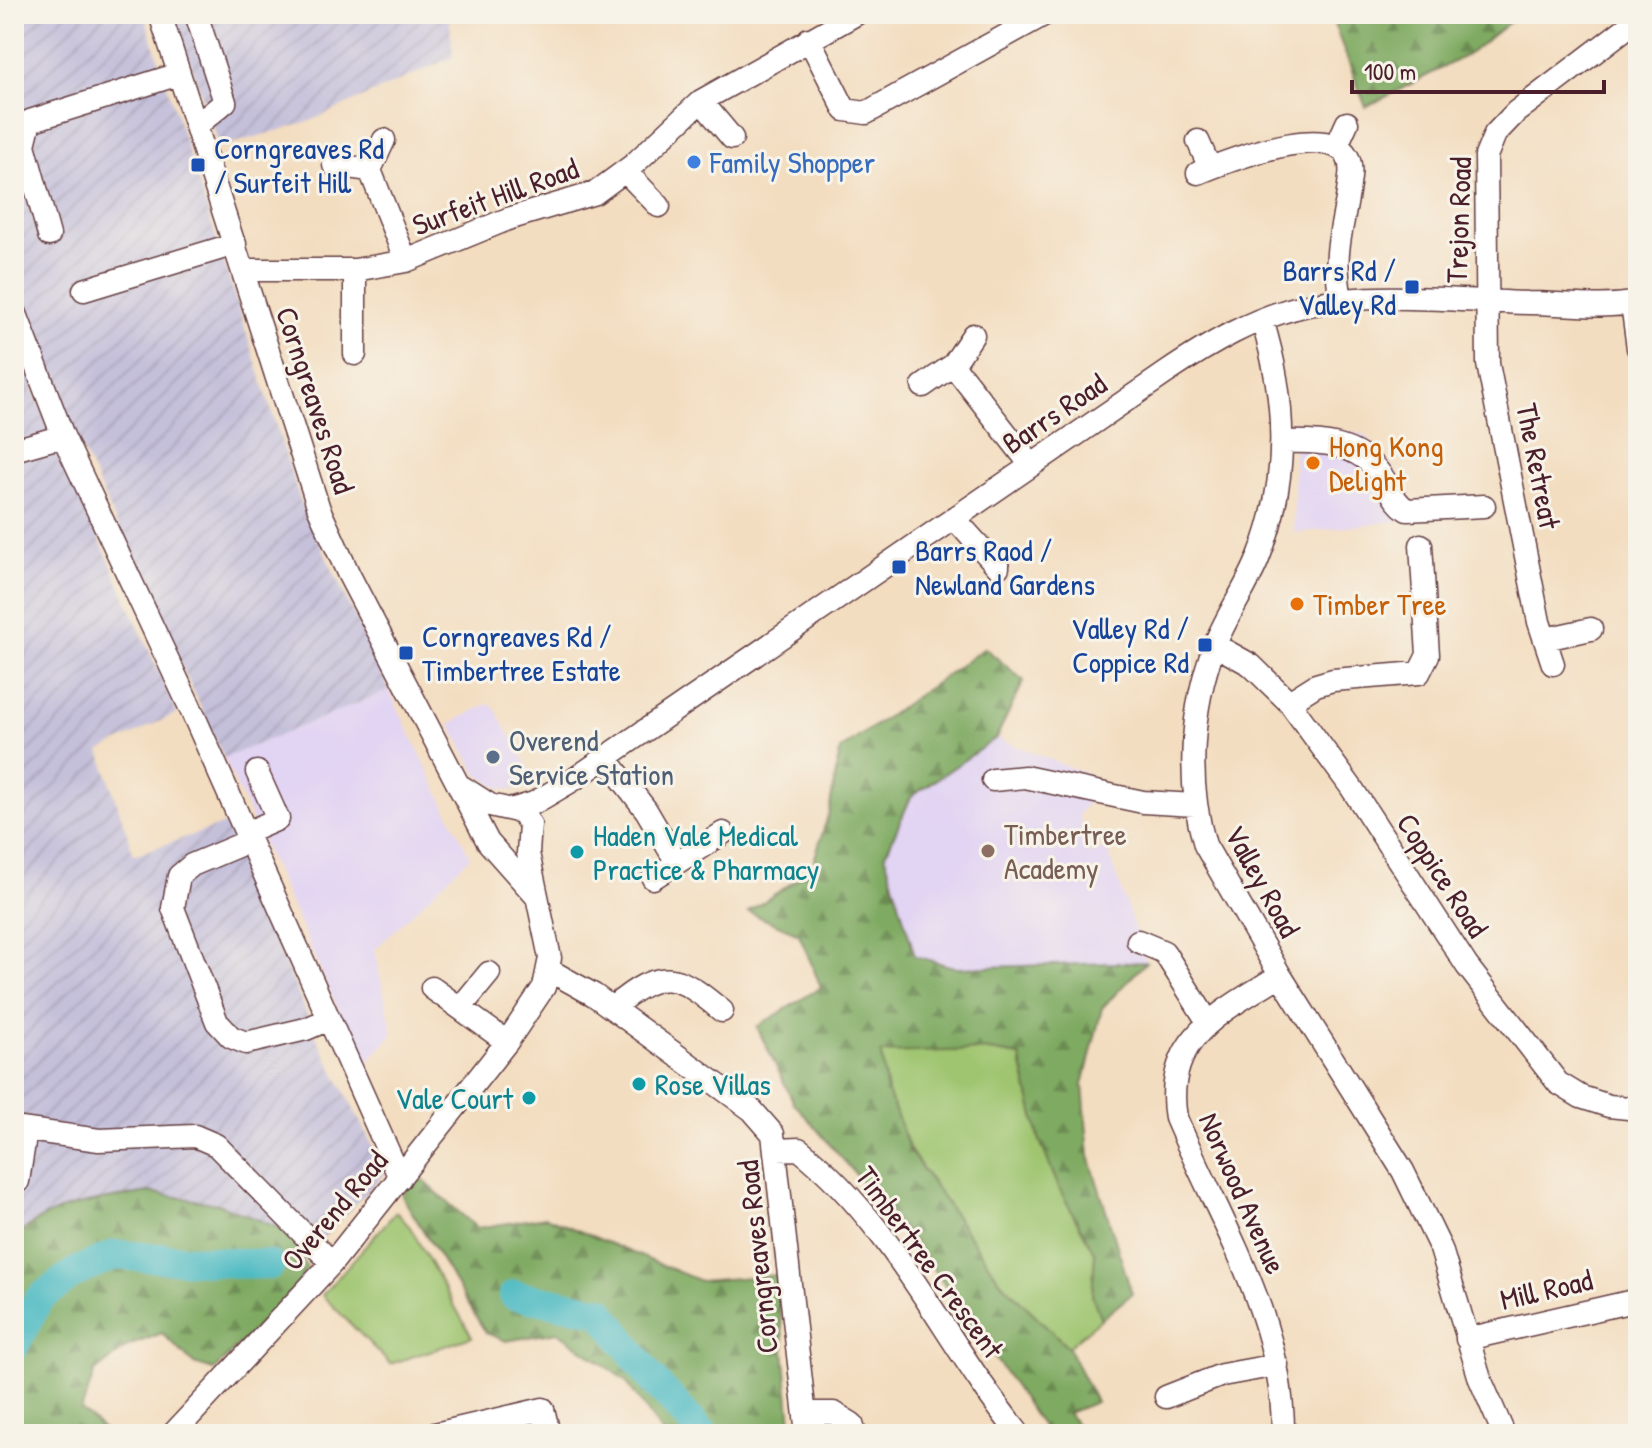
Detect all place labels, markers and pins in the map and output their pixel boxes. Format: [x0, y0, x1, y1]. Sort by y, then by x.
place label: Corngreaves Rd / Surfeit Hill [214, 128, 384, 202]
place label: Family Shopper [709, 142, 876, 182]
marker: Family Shopper [685, 153, 703, 171]
marker: Corngreaves Rd / Surfeit Hill [189, 156, 207, 174]
place label: Barrs Rd / Valley Rd [1283, 250, 1396, 324]
marker: Barrs Rd / Valley Rd [1403, 278, 1421, 296]
place label: Hong Kong Delight [1329, 426, 1444, 500]
marker: Hong Kong Delight [1304, 454, 1322, 472]
place label: Barrs Raod / Newland Gardens [915, 530, 1095, 604]
marker: Barrs Raod / Newland Gardens [890, 558, 908, 576]
place label: Timber Tree [1313, 584, 1446, 624]
marker: Timber Tree [1288, 595, 1306, 613]
place label: Valley Rd / Coppice Rd [1071, 608, 1189, 682]
place label: Corngreaves Rd / Timbertree Estate [422, 616, 621, 690]
marker: Valley Rd / Coppice Rd [1196, 636, 1214, 654]
marker: Corngreaves Rd / Timbertree Estate [397, 644, 415, 662]
place label: Overend Service Station [509, 720, 674, 794]
marker: Overend Service Station [484, 748, 502, 766]
place label: Timbertree Academy [1004, 814, 1127, 888]
place label: Haden Vale Medical Practice & Pharmacy [593, 815, 820, 889]
marker: Timbertree Academy [979, 842, 997, 860]
marker: Haden Vale Medical Practice & Pharmacy [568, 843, 586, 861]
place label: Rose Villas [655, 1064, 771, 1104]
marker: Rose Villas [630, 1075, 648, 1093]
place label: Vale Court [395, 1078, 514, 1118]
marker: Vale Court [520, 1089, 538, 1107]

